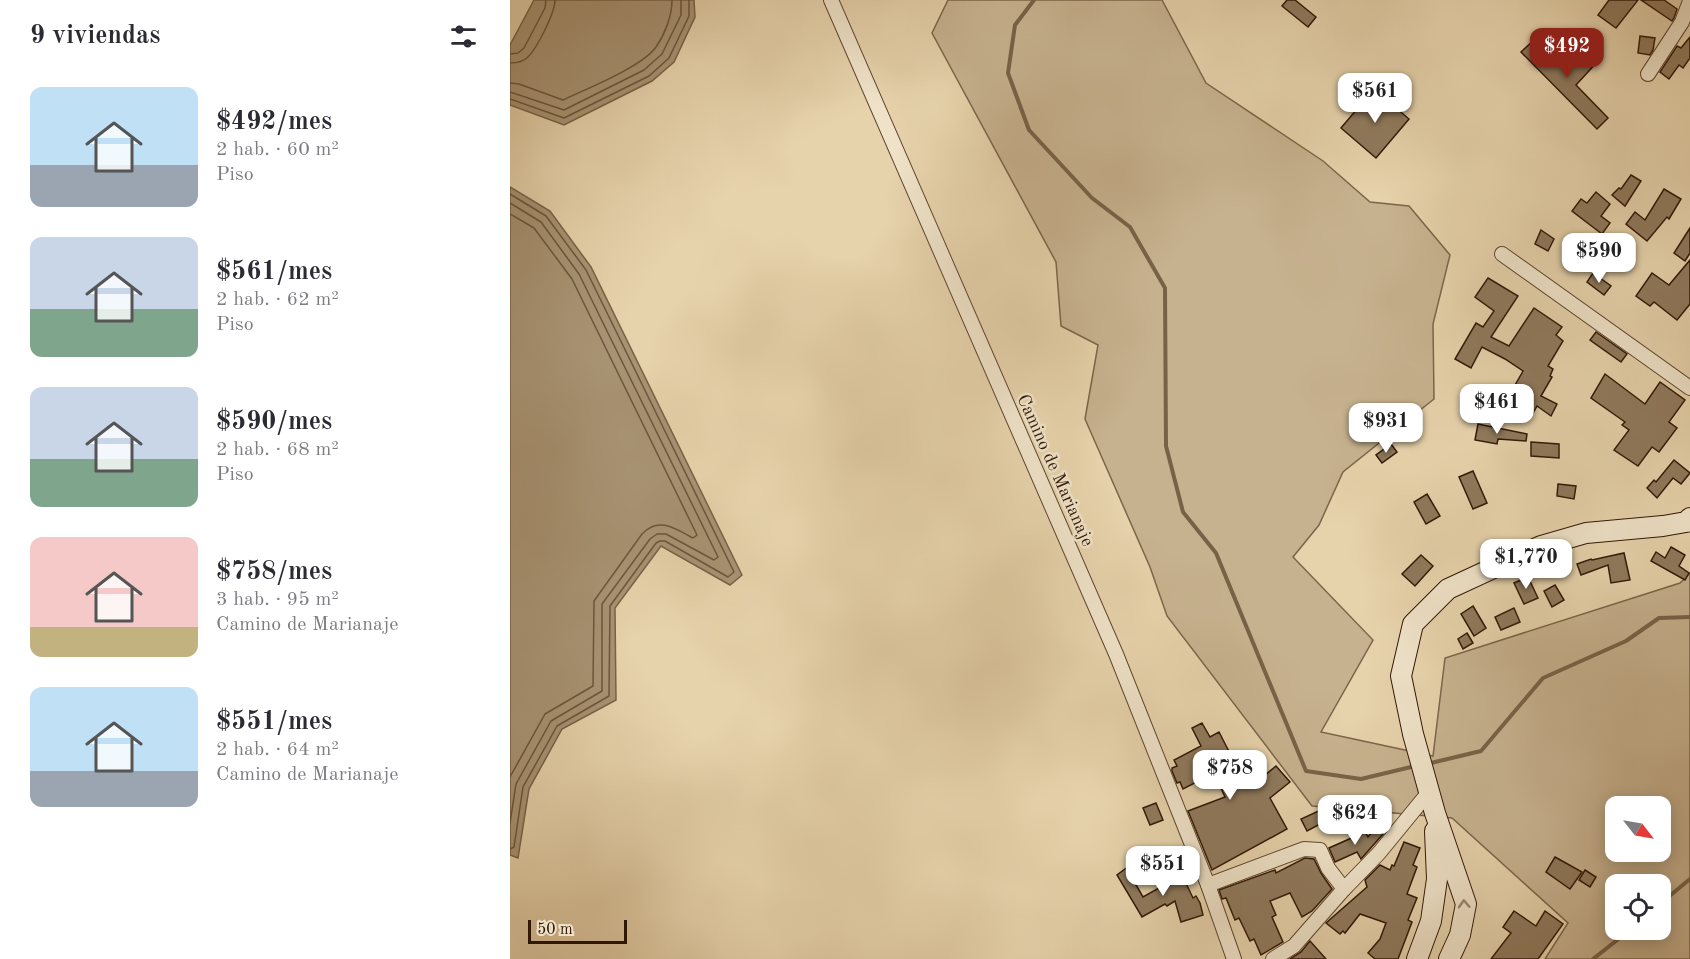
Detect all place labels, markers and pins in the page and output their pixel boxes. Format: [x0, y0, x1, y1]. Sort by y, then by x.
pin: $492 [1531, 28, 1603, 79]
pin: $561 [1339, 73, 1411, 124]
pin: $590 [1563, 233, 1635, 284]
pin: $461 [1461, 384, 1533, 435]
pin: $931 [1350, 403, 1422, 454]
pin: $1,770 [1477, 539, 1575, 590]
pin: $758 [1194, 750, 1266, 801]
pin: $624 [1319, 795, 1391, 846]
pin: $551 [1127, 846, 1199, 897]

